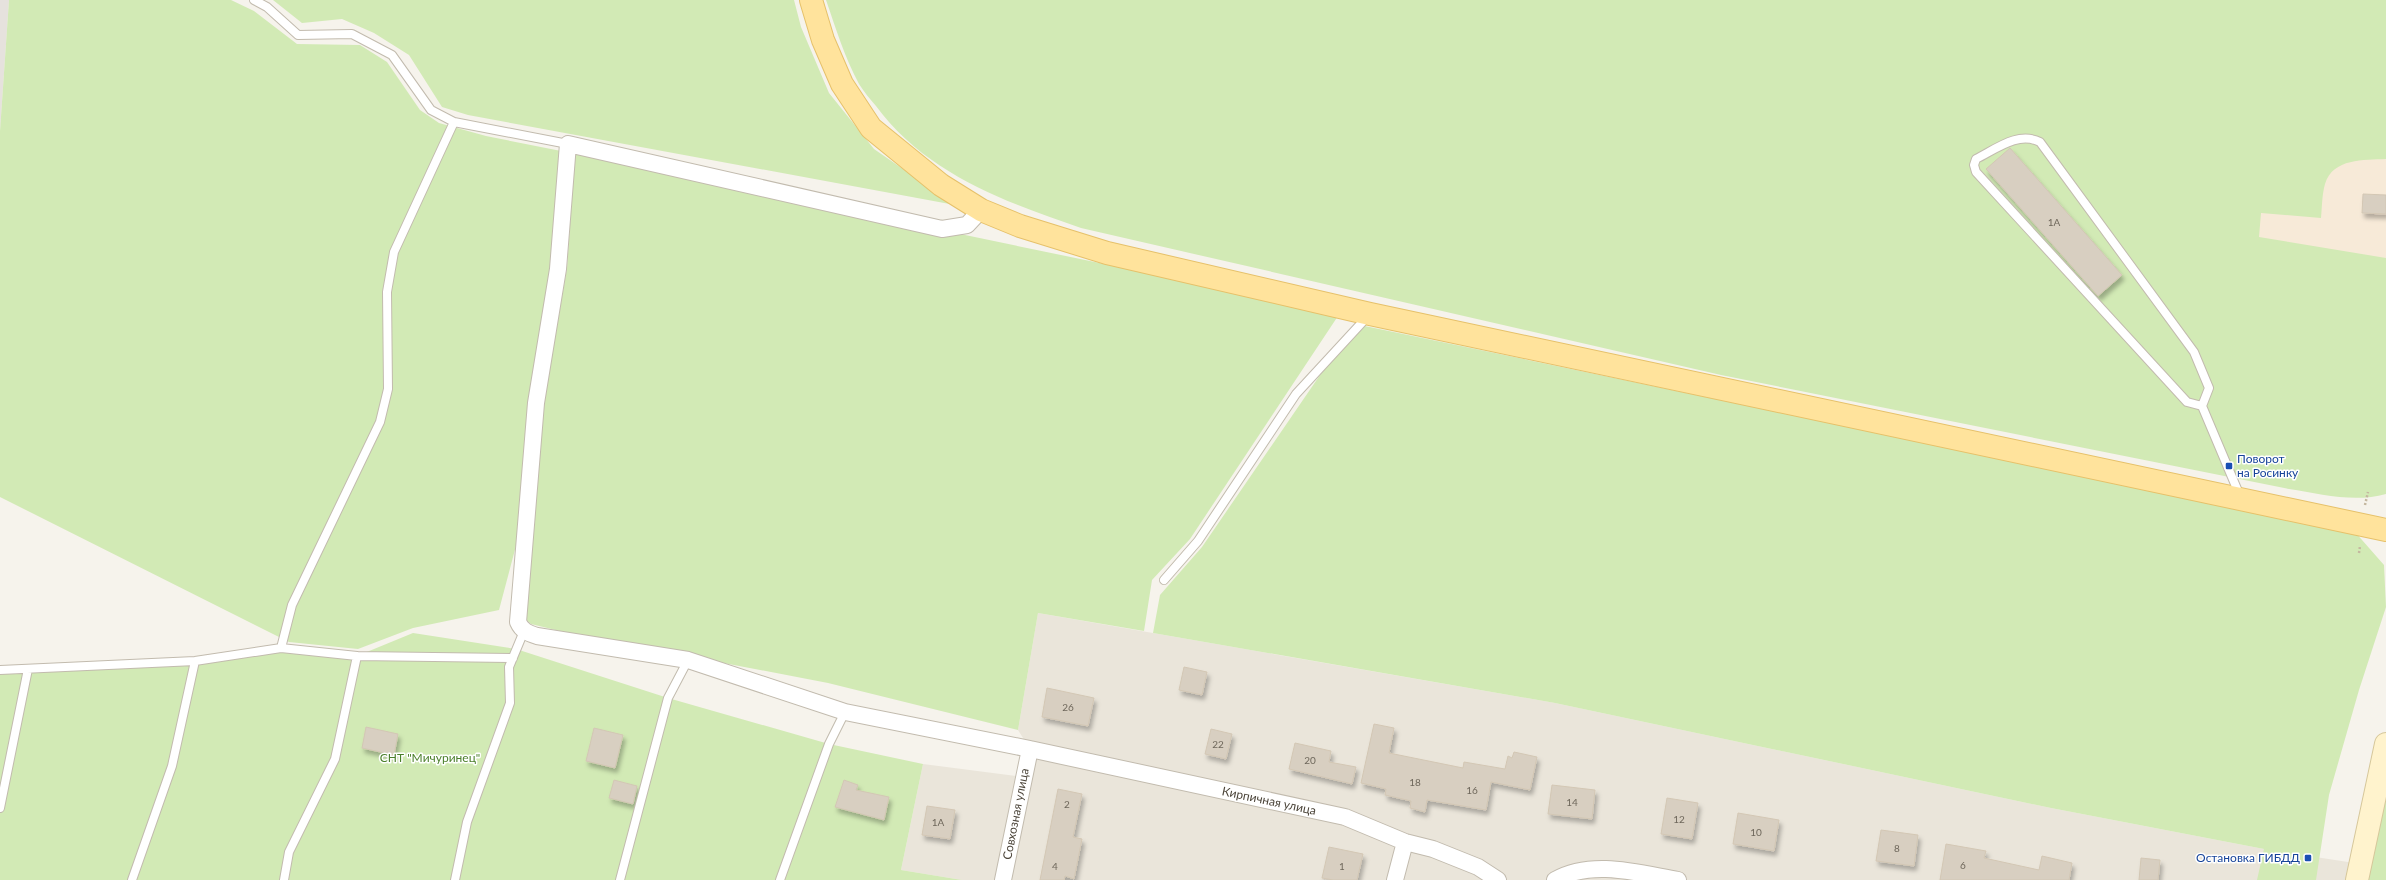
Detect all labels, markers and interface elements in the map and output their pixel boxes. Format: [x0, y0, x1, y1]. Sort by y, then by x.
house number: 1А [2048, 216, 2061, 228]
place label: Поворот на Росинку [2237, 451, 2299, 480]
marker: Поворот на Росинку [2224, 461, 2234, 471]
house number: 26 [1062, 701, 1074, 713]
house number: 22 [1212, 738, 1224, 750]
park label: СНТ "Мичуринец" [380, 750, 480, 765]
house number: 20 [1304, 754, 1316, 766]
street label: Совхозная улица [999, 767, 1032, 861]
house number: 18 [1409, 776, 1421, 788]
street label: Кирпичная улица [1221, 783, 1318, 818]
house number: 16 [1466, 784, 1478, 796]
house number: 14 [1566, 796, 1578, 808]
house number: 2 [1064, 798, 1070, 810]
house number: 12 [1673, 813, 1685, 825]
house number: 1А [932, 816, 945, 828]
house number: 10 [1750, 826, 1762, 838]
house number: 8 [1894, 842, 1900, 854]
place label: Остановка ГИБДД [2196, 850, 2301, 865]
marker: Остановка ГИБДД [2303, 853, 2313, 863]
house number: 6 [1960, 859, 1966, 871]
house number: 4 [1052, 860, 1058, 872]
house number: 1 [1339, 860, 1345, 872]

